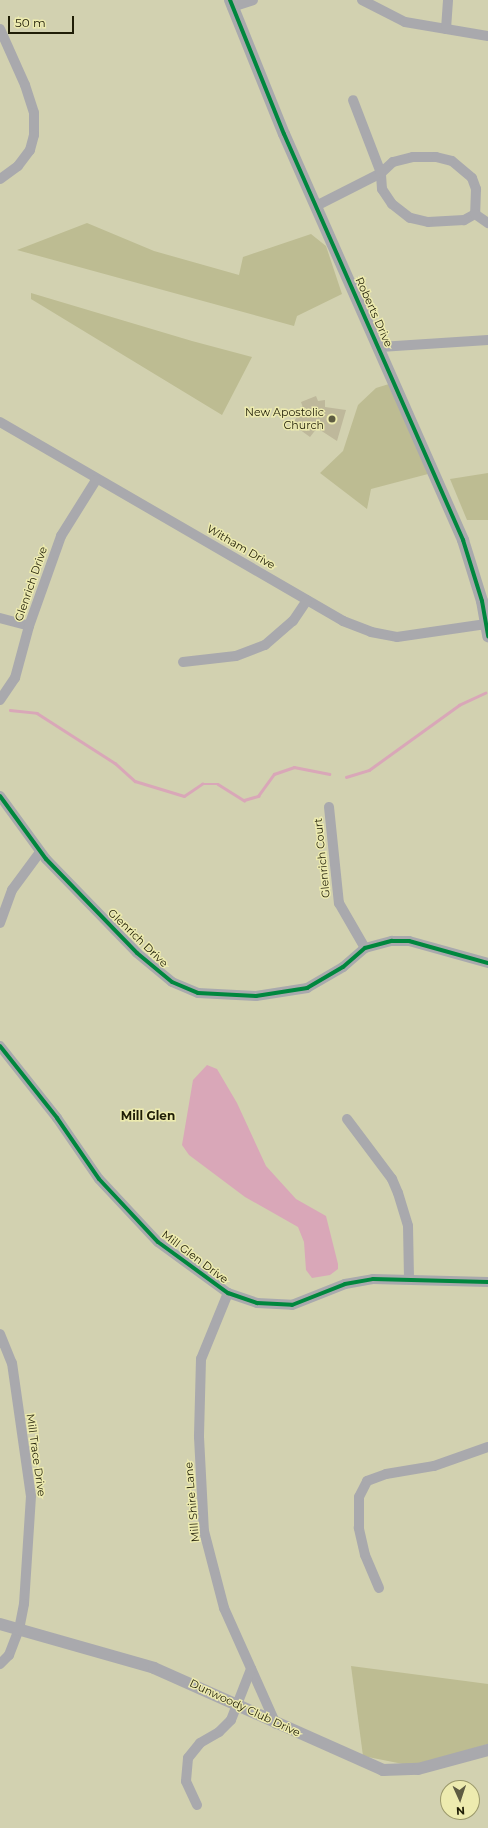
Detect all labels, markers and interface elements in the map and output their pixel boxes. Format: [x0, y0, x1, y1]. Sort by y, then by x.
scale bar [10, 8, 76, 34]
text: 50 m [15, 15, 46, 30]
street label: Roberts Drive [353, 275, 395, 349]
place label: New Apostolic Church [245, 406, 324, 432]
marker: New Apostolic Church [327, 414, 337, 424]
street label: Witham Drive [205, 522, 277, 572]
street label: Glenrich Drive [12, 545, 50, 623]
street label: Glenrich Court [311, 817, 333, 899]
street label: Glenrich Drive [105, 906, 171, 970]
district label: Mill Glen [121, 1109, 175, 1123]
street label: Mill Glen Drive [159, 1228, 231, 1286]
street label: Mill Trace Drive [24, 1413, 48, 1497]
street label: Mill Shire Lane [182, 1461, 202, 1543]
street label: Dunwoody Club Drive [188, 1677, 302, 1739]
north arrow [440, 1780, 480, 1820]
text: N [456, 1804, 465, 1818]

